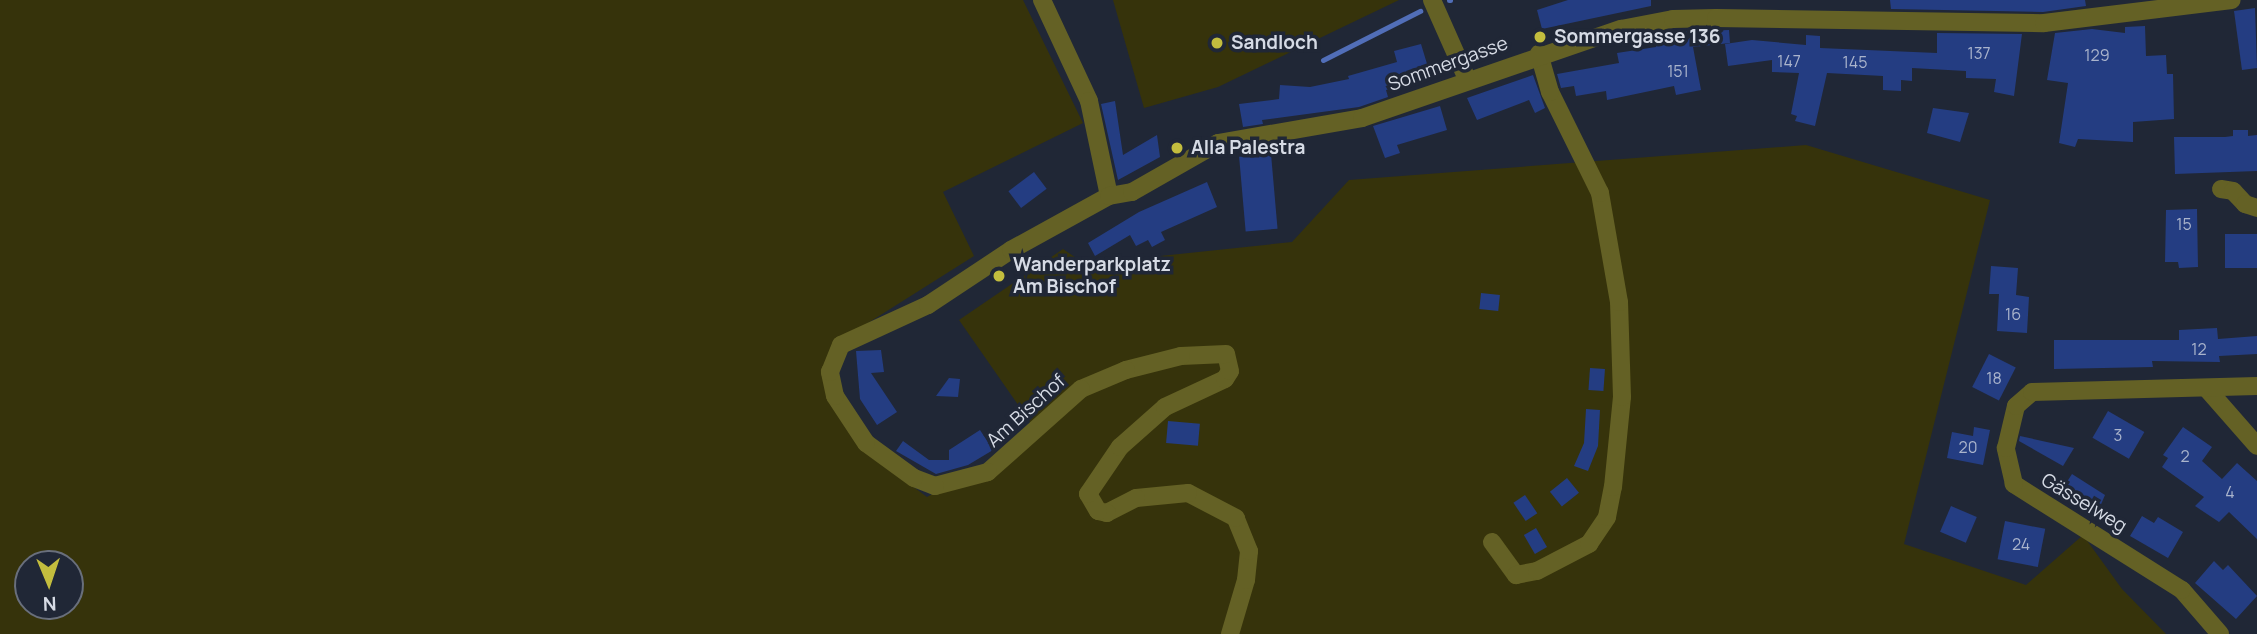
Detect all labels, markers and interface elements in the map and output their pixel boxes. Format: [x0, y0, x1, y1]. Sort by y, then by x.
place label: Sommergasse 136 [1554, 26, 1721, 48]
marker: Sommergasse 136 [1532, 29, 1548, 45]
place label: Sandloch [1231, 32, 1318, 54]
street label: Sommergasse [1385, 32, 1511, 96]
marker: Sandloch [1209, 35, 1225, 51]
house number: 137 [1967, 43, 1991, 63]
house number: 129 [2084, 45, 2110, 65]
house number: 147 [1777, 51, 1801, 71]
house number: 145 [1843, 52, 1867, 72]
house number: 151 [1667, 61, 1689, 81]
place label: Alla Palestra [1191, 137, 1306, 159]
marker: Alla Palestra [1169, 140, 1185, 156]
house number: 15 [2176, 214, 2192, 234]
place label: Wanderparkplatz Am Bischof [1013, 254, 1171, 298]
marker: Wanderparkplatz Am Bischof [991, 268, 1007, 284]
house number: 16 [2005, 304, 2021, 324]
house number: 12 [2191, 339, 2207, 359]
house number: 18 [1986, 368, 2002, 388]
street label: Am Bischof [982, 370, 1070, 452]
house number: 3 [2114, 425, 2122, 445]
house number: 20 [1959, 437, 1977, 457]
house number: 2 [2180, 446, 2190, 466]
street label: Gässelweg [2037, 469, 2131, 537]
house number: 4 [2225, 482, 2235, 502]
house number: 24 [2012, 534, 2030, 554]
north arrow [14, 550, 84, 620]
text: N [42, 591, 57, 617]

